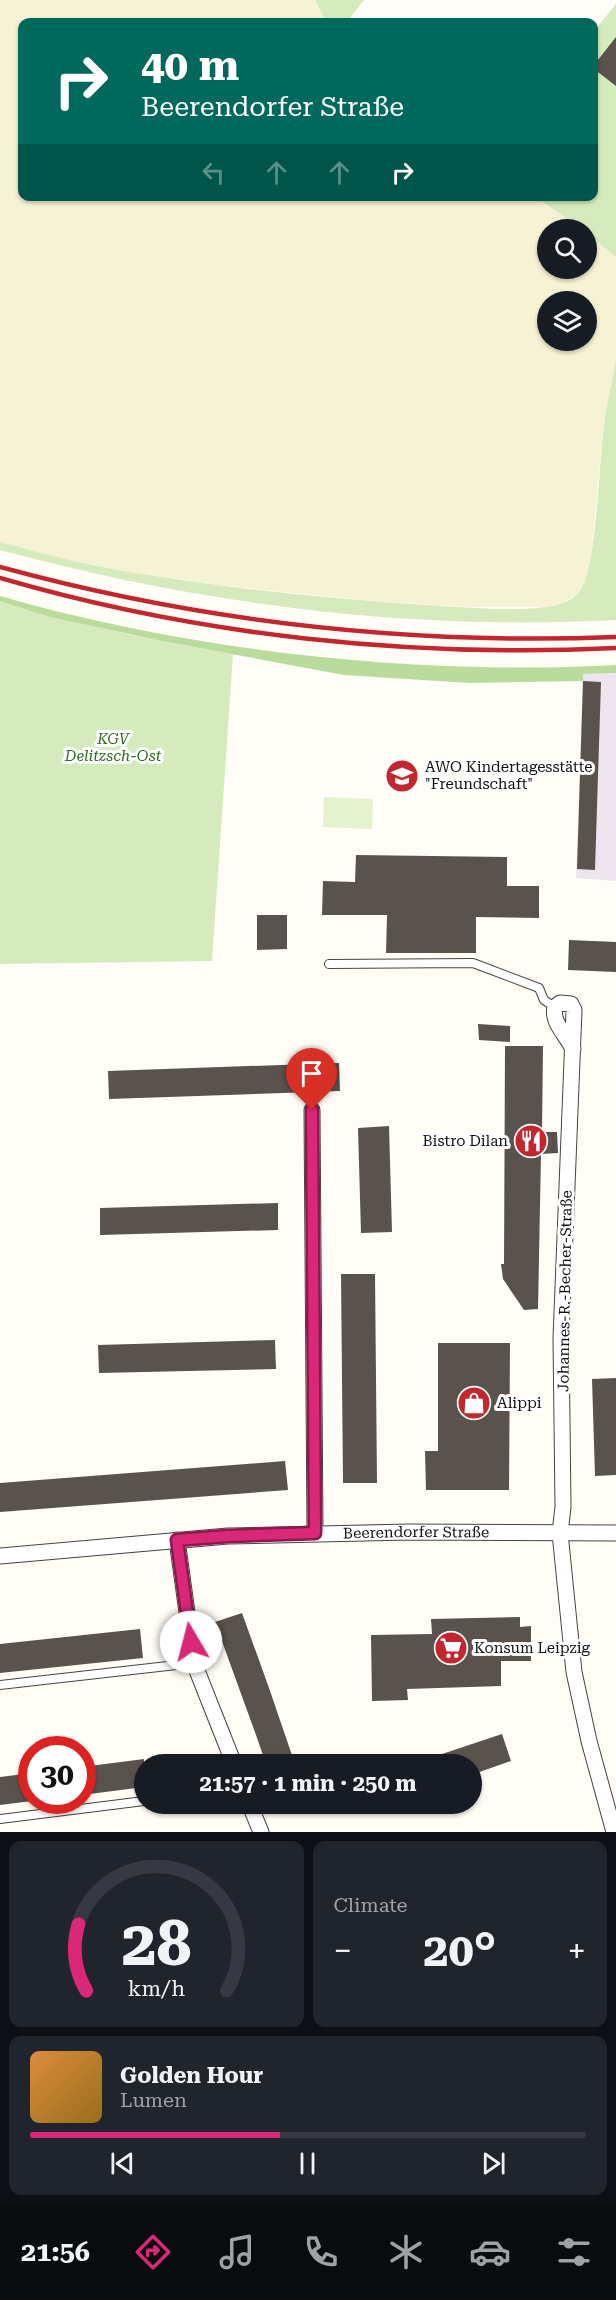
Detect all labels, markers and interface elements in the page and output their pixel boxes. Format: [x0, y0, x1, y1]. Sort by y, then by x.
text: 40 m [141, 41, 239, 90]
icon: right [42, 42, 120, 120]
text: Beerendorfer Straße [141, 91, 404, 123]
icon: left [197, 156, 230, 189]
icon: ahead [260, 156, 293, 189]
icon: ahead [323, 156, 356, 189]
icon: right [386, 156, 419, 189]
map controls [537, 219, 597, 351]
button: search [537, 219, 597, 279]
button: layers [537, 291, 597, 351]
park label: KGV Delitzsch-Ost [64, 730, 162, 765]
school or university icon: AWO Kindertagesstätte "Freundschaft" [384, 758, 420, 794]
place label: AWO Kindertagesstätte "Freundschaft" [425, 758, 592, 793]
pin [286, 1048, 337, 1110]
icon: arrive [295, 1057, 328, 1090]
restaurant icon: Bistro Dilan [513, 1123, 549, 1159]
place label: Bistro Dilan [423, 1132, 508, 1150]
street label: Johannes-R.-Becher-Straße [554, 1190, 576, 1392]
shop icon: Alippi [456, 1385, 492, 1421]
place label: Alippi [497, 1394, 542, 1412]
street label: Beerendorfer Straße [343, 1523, 489, 1542]
position arrow [159, 1610, 223, 1674]
supermarket icon: Konsum Leipzig [433, 1630, 469, 1666]
place label: Konsum Leipzig [474, 1639, 590, 1657]
speed limit sign: 30 [18, 1736, 96, 1814]
text: 21:57 · 1 min · 250 m [199, 1771, 417, 1796]
text: Climate [334, 1893, 408, 1917]
text: 28 [121, 1907, 191, 1980]
text: 20° [423, 1924, 496, 1977]
text: − [334, 1931, 352, 1970]
text: + [568, 1931, 586, 1970]
text: km/h [128, 1976, 185, 2001]
text: Golden Hour [120, 2063, 263, 2088]
text: Lumen [120, 2088, 187, 2112]
icon: previous [106, 2147, 139, 2180]
icon: pause [291, 2147, 324, 2180]
icon: next [477, 2147, 510, 2180]
icon: directions [132, 2231, 174, 2273]
icon: music [216, 2231, 258, 2273]
icon: phone [300, 2231, 342, 2273]
icon: climate [385, 2231, 427, 2273]
icon: car [469, 2231, 511, 2273]
icon: filters [553, 2231, 595, 2273]
text: 21:56 [21, 2236, 90, 2268]

